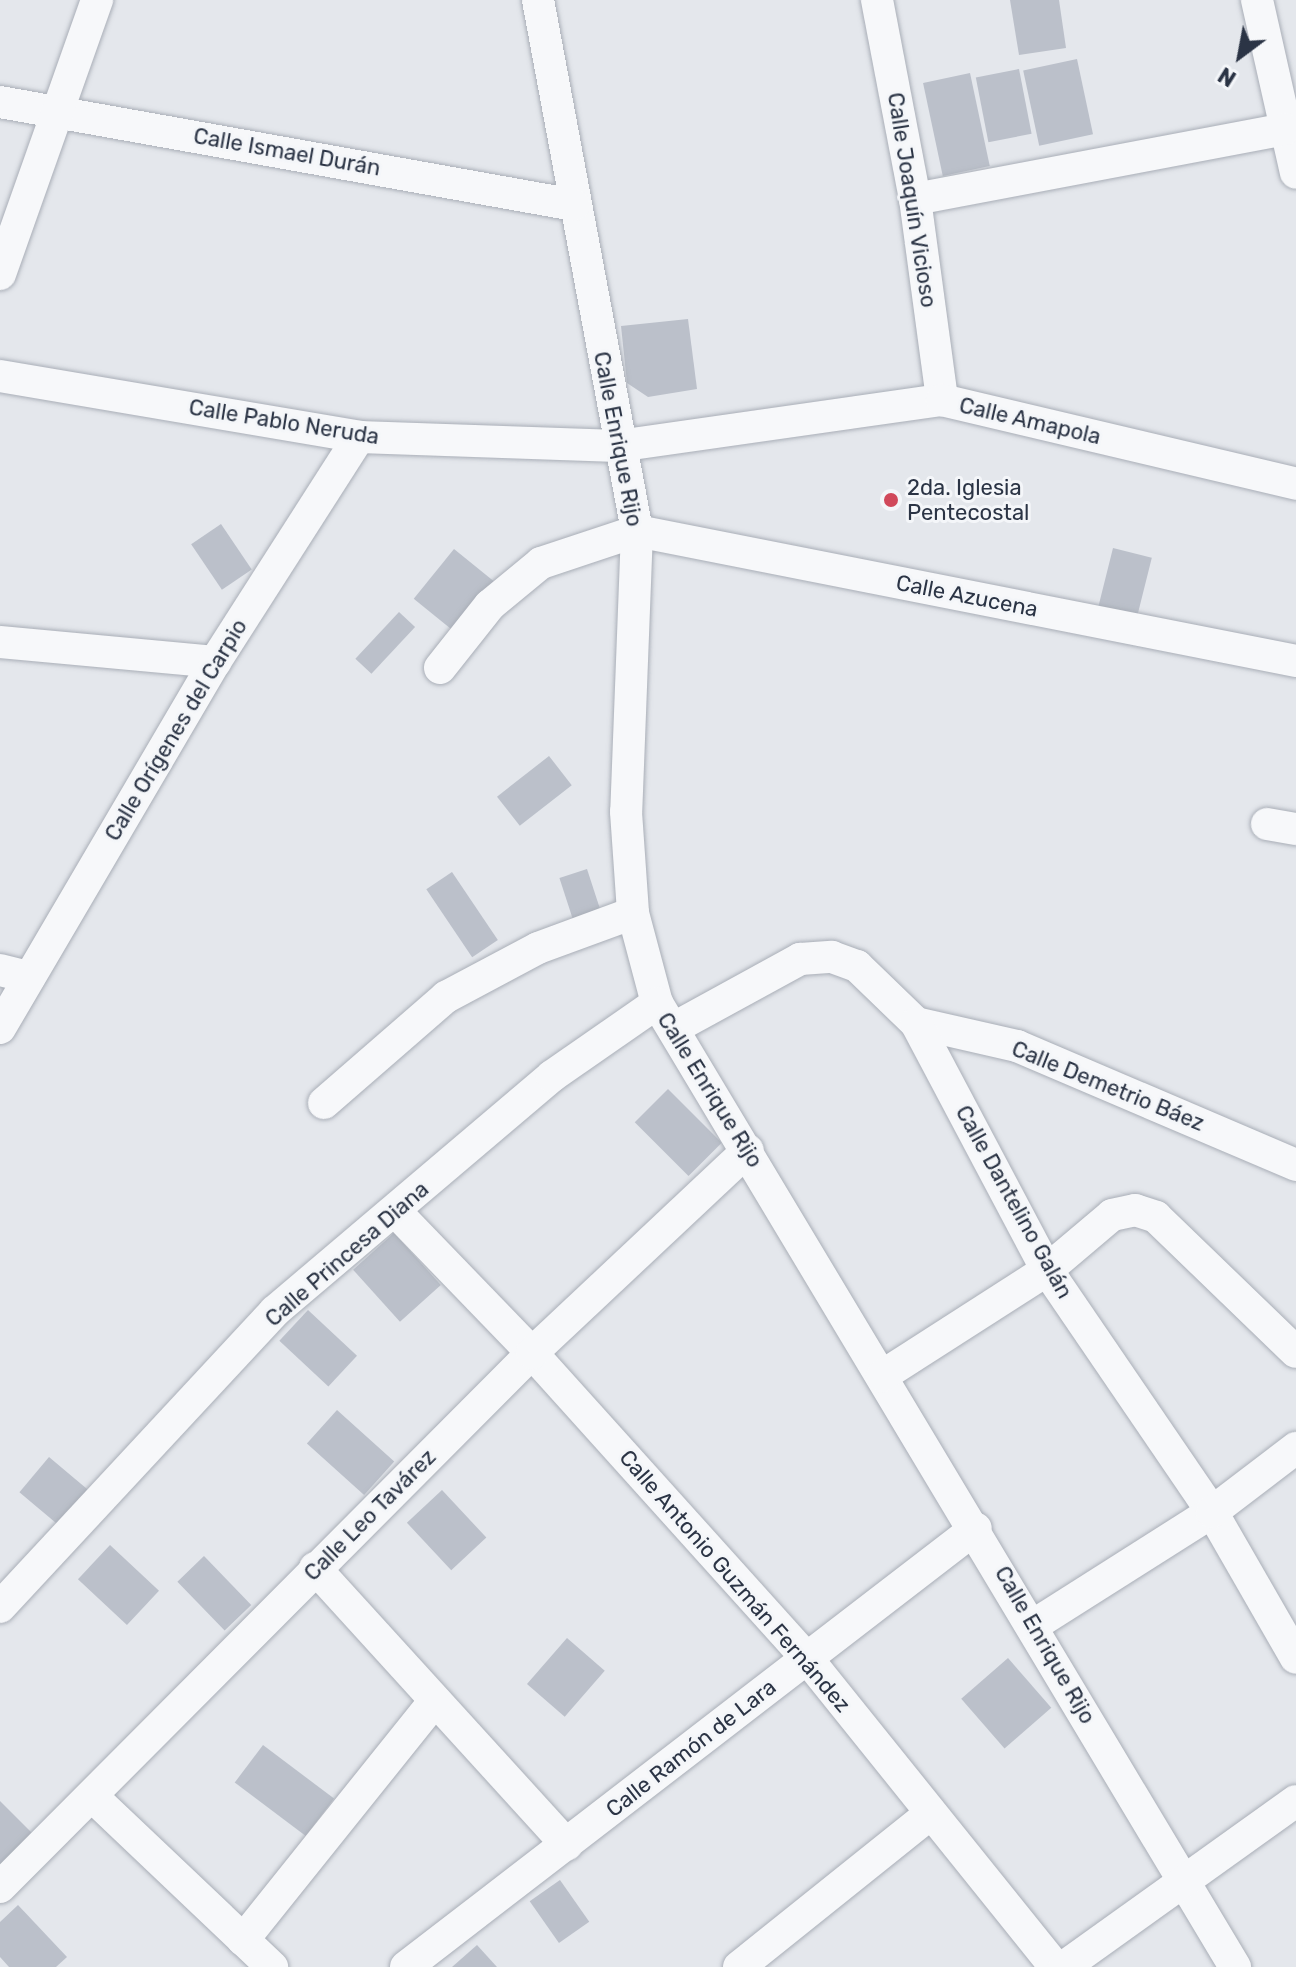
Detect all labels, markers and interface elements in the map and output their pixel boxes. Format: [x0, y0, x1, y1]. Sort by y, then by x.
north arrow [1200, 16, 1280, 96]
text: N [1213, 61, 1241, 92]
street label: Calle Joaquín Vicioso [882, 90, 942, 310]
street label: Calle Ismael Durán [192, 123, 382, 181]
street label: Calle Enrique Rijo [588, 349, 648, 529]
street label: Calle Amapola [956, 392, 1104, 450]
street label: Calle Pablo Neruda [187, 394, 381, 450]
place label: 2da. Iglesia Pentecostal [907, 474, 1029, 526]
marker: 2da. Iglesia Pentecostal [882, 491, 900, 509]
street label: Calle Azucena [894, 569, 1040, 623]
street label: Calle Orígenes del Carpio [99, 614, 253, 846]
street label: Calle Enrique Rijo [652, 1008, 768, 1172]
street label: Calle Demetrio Báez [1008, 1035, 1208, 1137]
street label: Calle Dantelino Galán [950, 1101, 1078, 1303]
street label: Calle Princesa Diana [260, 1176, 434, 1332]
street label: Calle Leo Tavárez [298, 1443, 442, 1587]
street label: Calle Antonio Guzmán Fernández [614, 1444, 856, 1718]
street label: Calle Enrique Rijo [989, 1562, 1101, 1728]
street label: Calle Ramón de Lara [601, 1673, 781, 1823]

